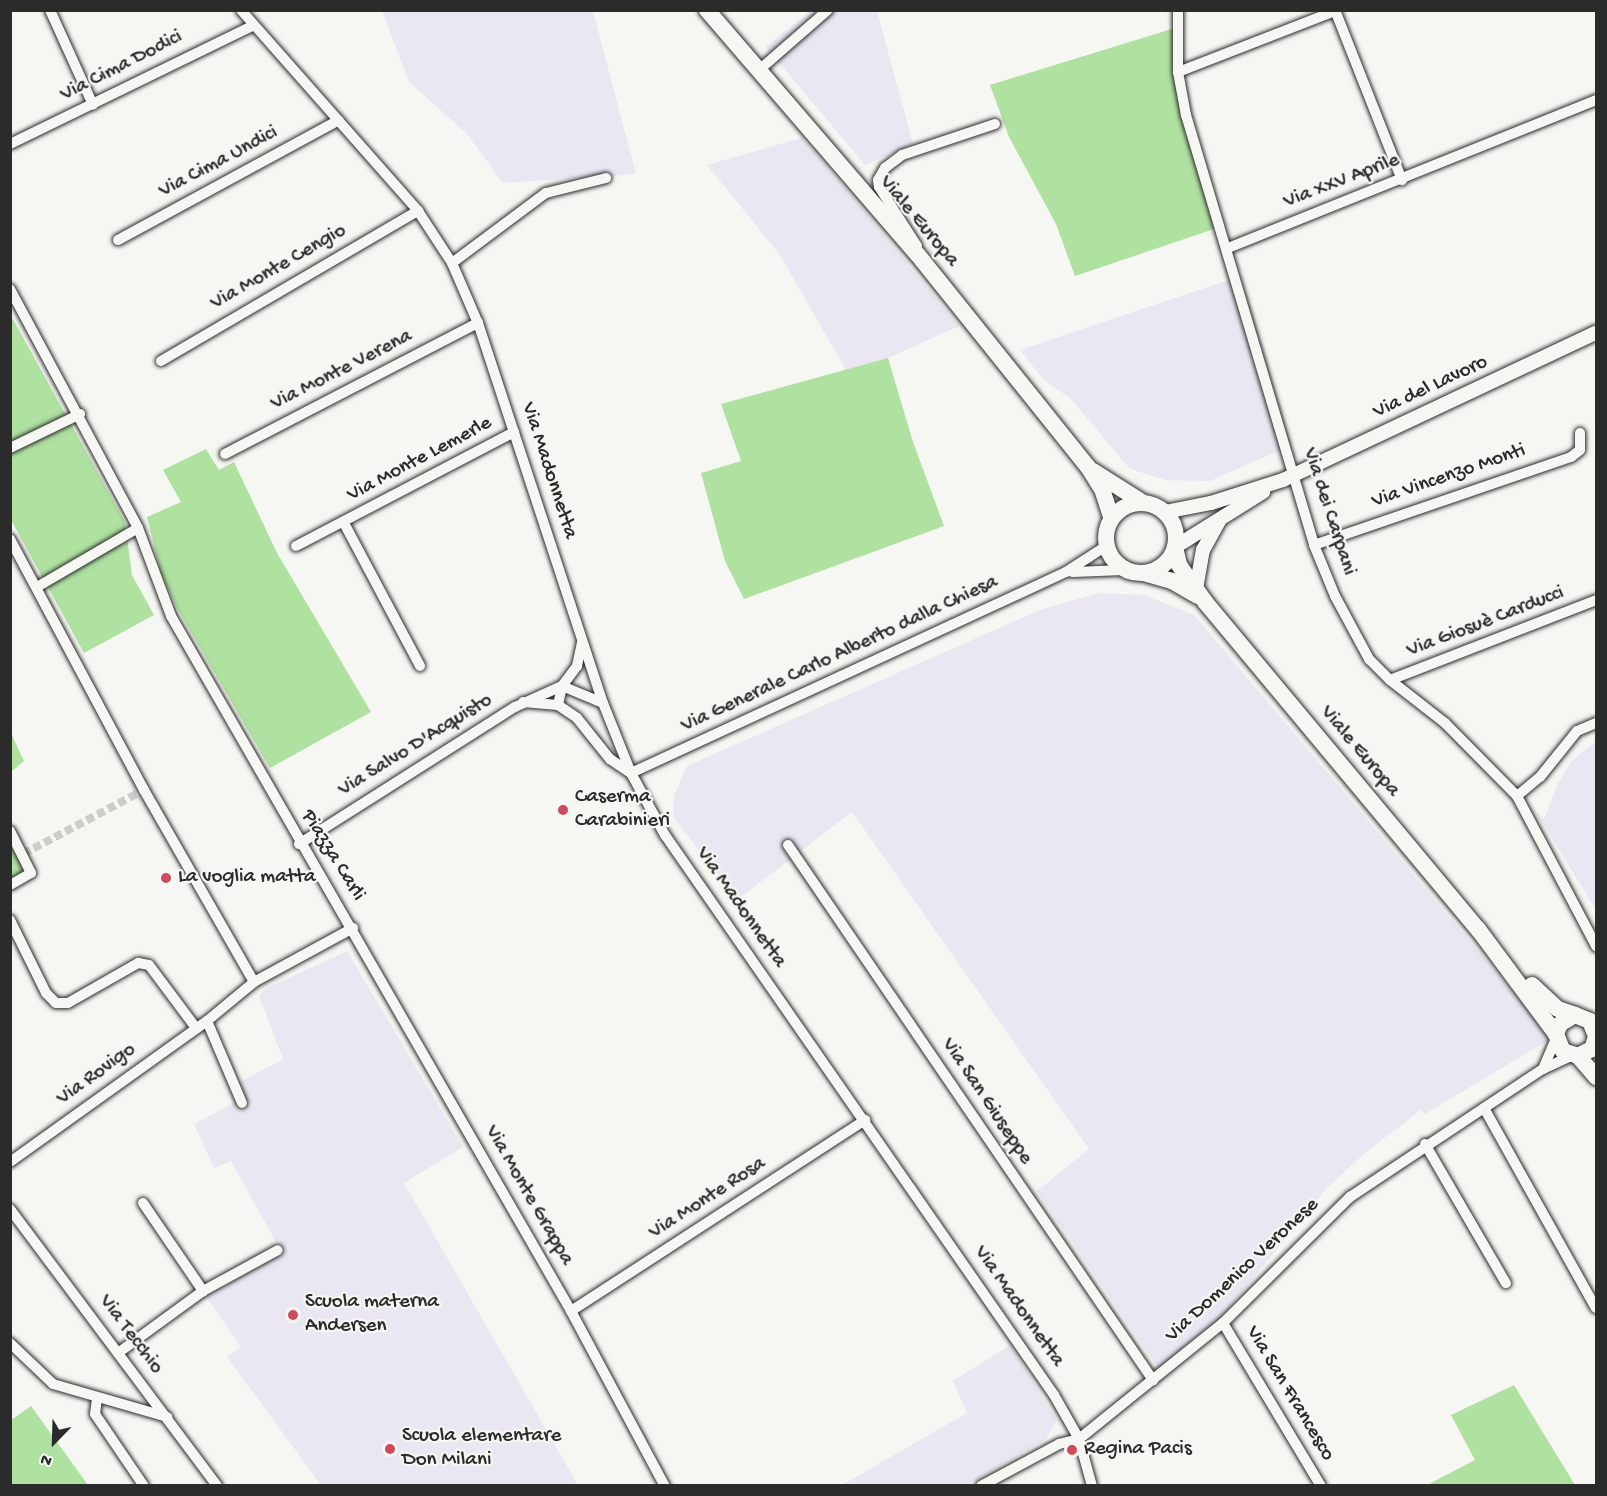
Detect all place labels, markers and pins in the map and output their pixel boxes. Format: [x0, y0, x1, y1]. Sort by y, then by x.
place label: Caserma Carabinieri [575, 785, 670, 835]
marker: Caserma Carabinieri [556, 803, 570, 817]
place label: La voglia matta [178, 865, 316, 891]
marker: La voglia matta [159, 871, 173, 885]
place label: Scuola materna Andersen [305, 1290, 439, 1340]
marker: Scuola materna Andersen [286, 1308, 300, 1322]
place label: Scuola elementare Don Milani [402, 1424, 561, 1474]
place label: Regina Pacis [1084, 1437, 1192, 1463]
marker: Scuola elementare Don Milani [383, 1442, 397, 1456]
marker: Regina Pacis [1065, 1443, 1079, 1457]

